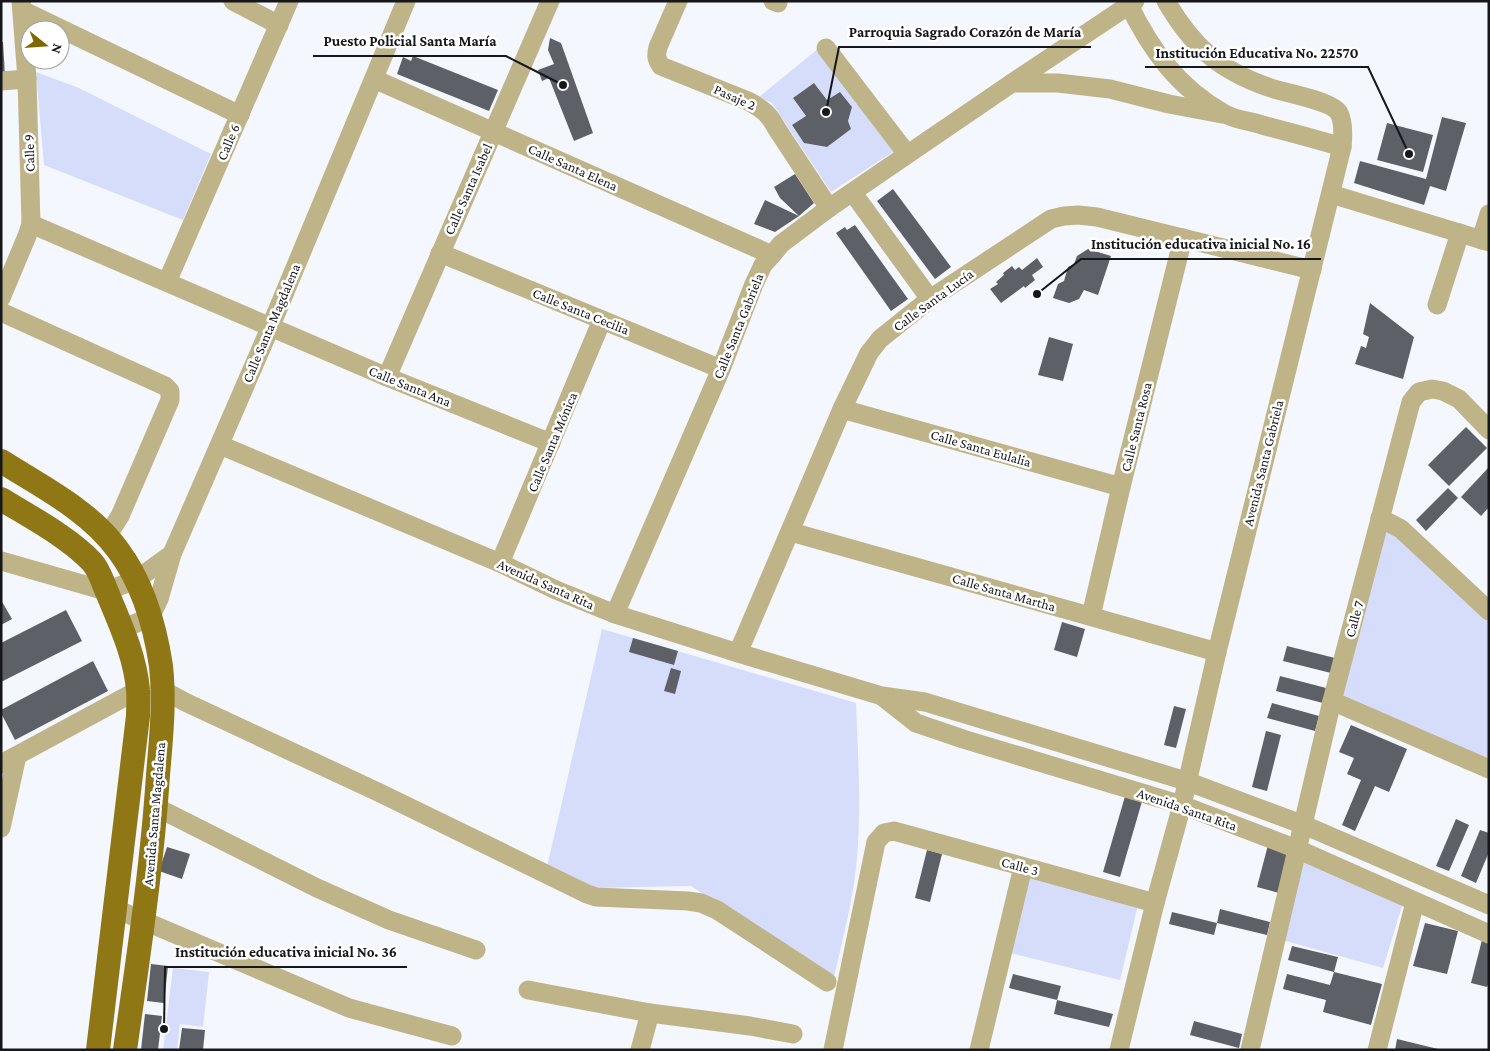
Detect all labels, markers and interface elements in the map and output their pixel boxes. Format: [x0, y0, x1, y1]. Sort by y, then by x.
callout: Parroquia Sagrado Corazón de María [839, 17, 1091, 47]
north arrow [20, 20, 70, 70]
text: Parroquia Sagrado Corazón de María [849, 24, 1082, 40]
callout: Puesto Policial Santa María [313, 26, 506, 56]
text: Puesto Policial Santa María [323, 33, 497, 49]
callout: Institución Educativa No. 22570 [1145, 37, 1368, 67]
text: N [48, 42, 66, 56]
text: Institución Educativa No. 22570 [1155, 45, 1359, 61]
street label: Pasaje 2 [711, 81, 759, 114]
street label: Calle 6 [213, 121, 243, 163]
street label: Calle 9 [20, 134, 38, 172]
street label: Calle Santa Elena [526, 140, 621, 194]
street label: Calle Santa Isabel [441, 141, 495, 237]
callout: Institución educativa inicial No. 16 [1081, 229, 1321, 259]
text: Institución educativa inicial No. 16 [1091, 236, 1311, 252]
street label: Calle Santa Magdalena [239, 261, 303, 385]
street label: Calle Santa Lucía [890, 265, 977, 334]
street label: Calle Santa Gabriela [710, 270, 767, 381]
street label: Calle Santa Cecilia [530, 284, 632, 338]
street label: Calle Santa Ana [367, 362, 454, 410]
street label: Calle Santa Rosa [1117, 380, 1155, 473]
street label: Calle Santa Mónica [524, 389, 580, 494]
street label: Avenida Santa Gabriela [1240, 398, 1287, 528]
street label: Calle Santa Eulalia [929, 426, 1034, 470]
street label: Avenida Santa Rita [495, 555, 597, 613]
street label: Calle Santa Martha [950, 570, 1058, 615]
street label: Calle 7 [1341, 598, 1367, 639]
street label: Avenida Santa Magdalena [140, 741, 168, 887]
street label: Avenida Santa Rita [1135, 784, 1239, 834]
street label: Calle 3 [1000, 853, 1040, 879]
callout: Institución educativa inicial No. 36 [165, 937, 407, 967]
text: Institución educativa inicial No. 36 [175, 944, 397, 960]

